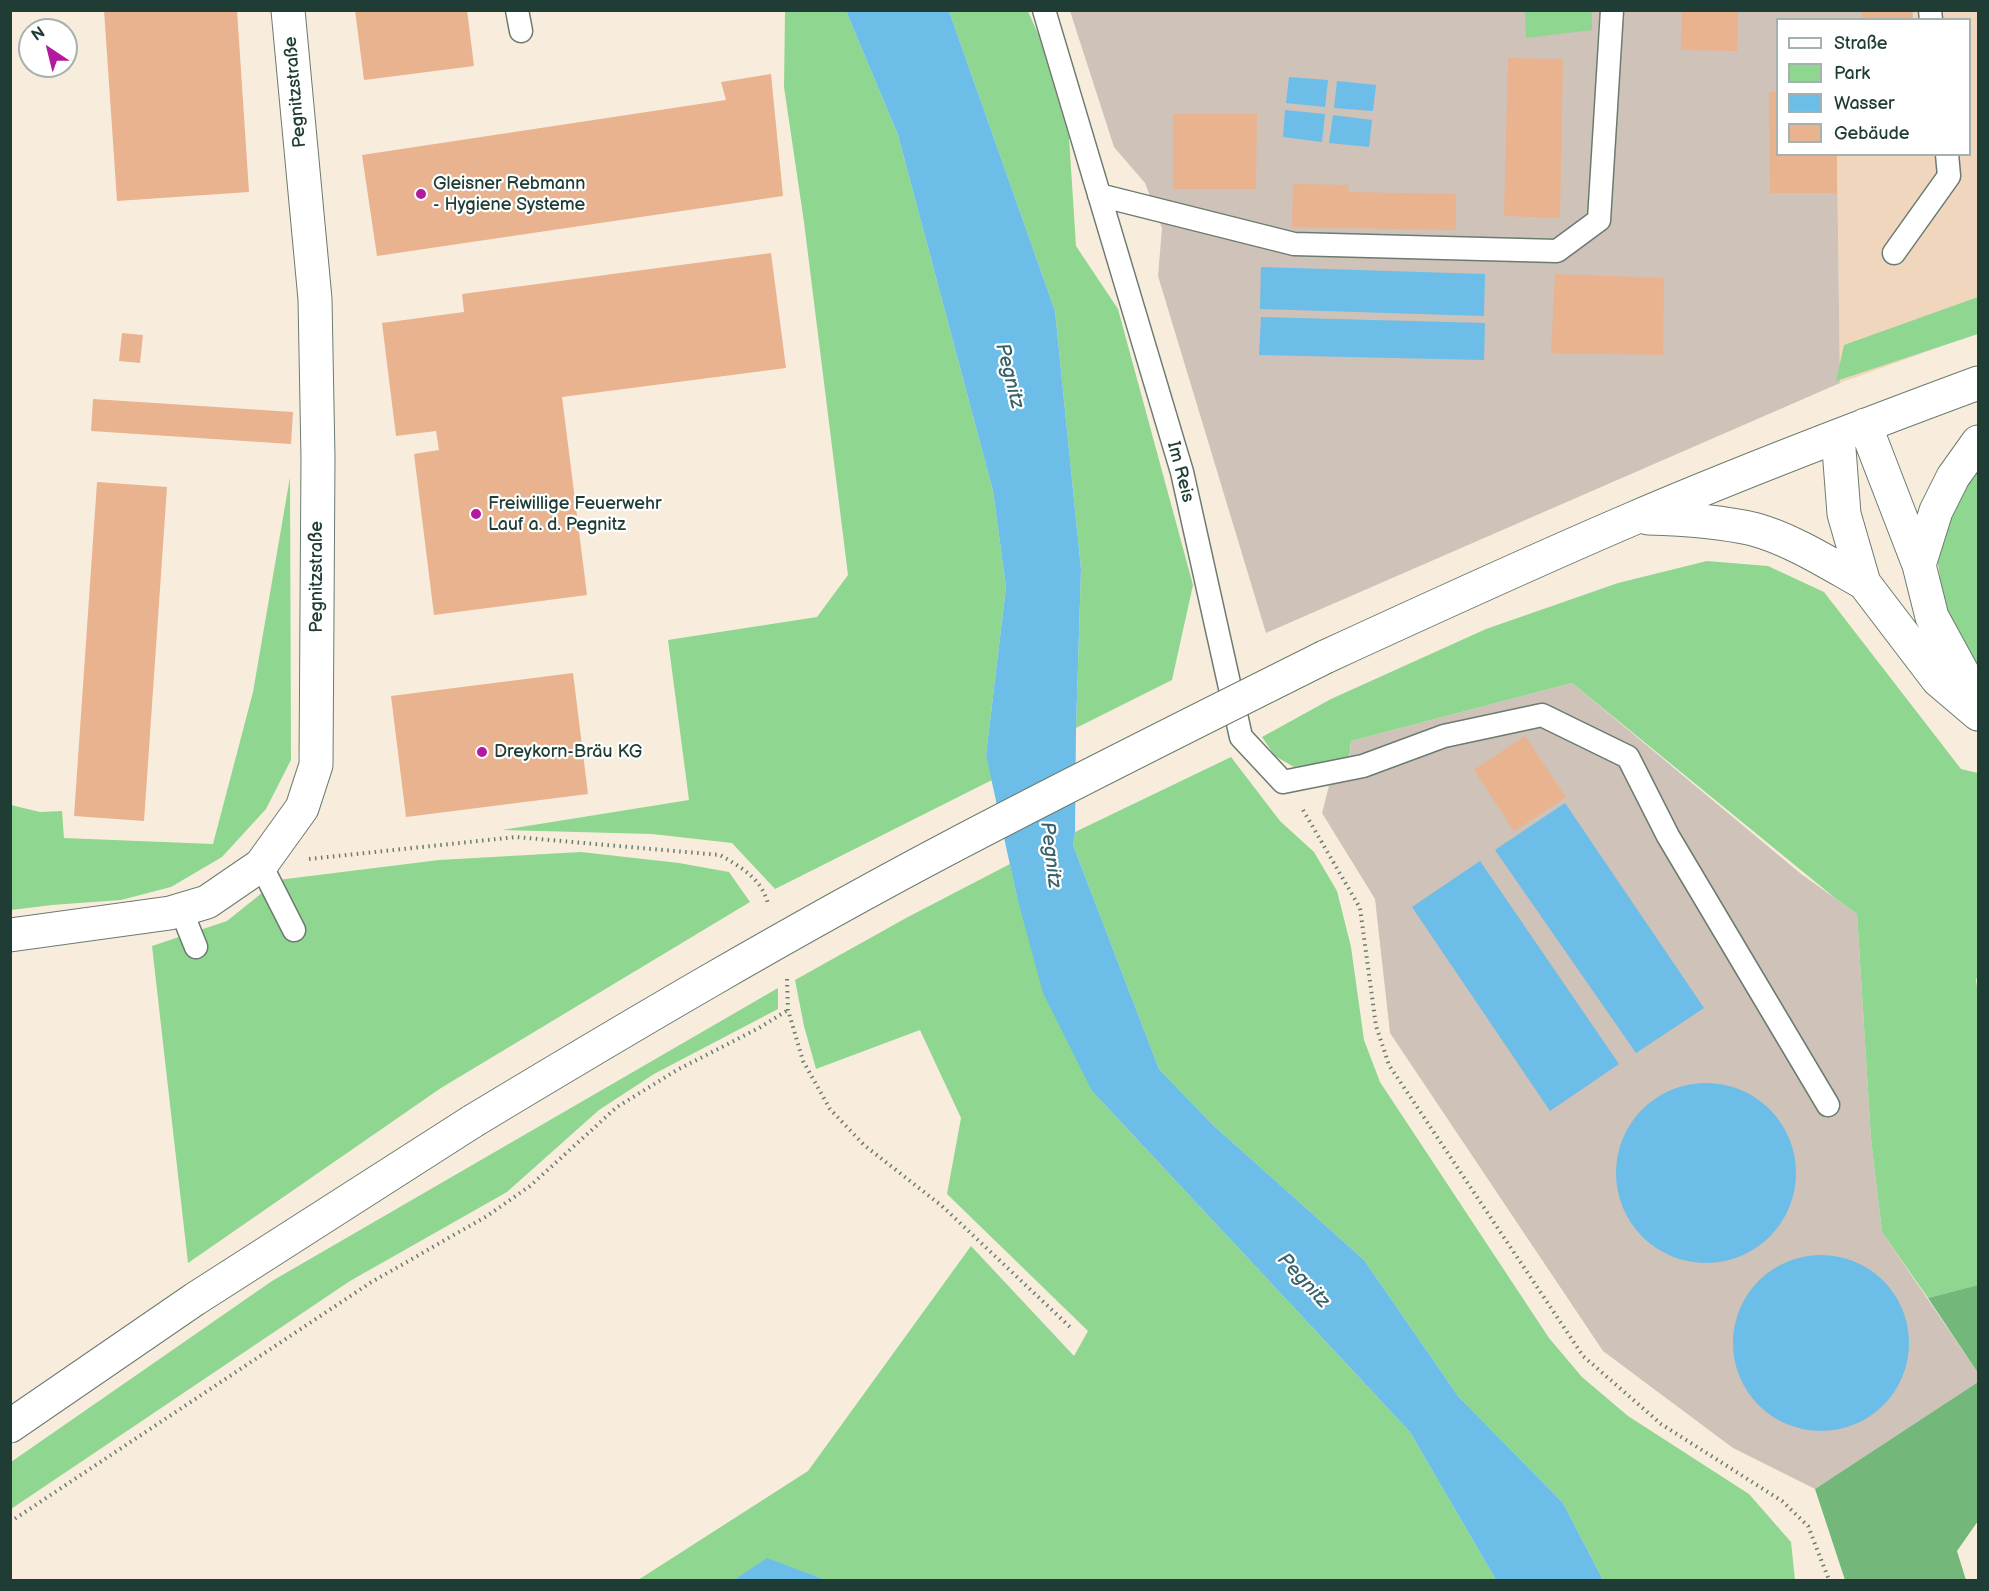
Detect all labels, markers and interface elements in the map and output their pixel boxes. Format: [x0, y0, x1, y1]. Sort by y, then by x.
north arrow [18, 18, 78, 78]
legend [1776, 18, 1971, 156]
text: N [28, 23, 49, 46]
text: Straße [1834, 33, 1887, 54]
street label: Pegnitzstraße [280, 35, 312, 149]
text: Park [1834, 63, 1870, 84]
text: Wasser [1834, 93, 1895, 114]
text: Gebäude [1834, 123, 1910, 144]
place label: Gleisner Rebmann - Hygiene Systeme [433, 173, 585, 216]
marker: Gleisner Rebmann - Hygiene Systeme [414, 187, 428, 201]
water label: Pegnitz [989, 341, 1029, 411]
street label: Im Reis [1162, 439, 1198, 505]
place label: Freiwillige Feuerwehr Lauf a. d. Pegnitz [488, 493, 661, 536]
marker: Freiwillige Feuerwehr Lauf a. d. Pegnitz [469, 507, 483, 521]
street label: Pegnitzstraße [306, 521, 328, 633]
place label: Dreykorn-Bräu KG [494, 741, 642, 763]
marker: Dreykorn-Bräu KG [475, 745, 489, 759]
water label: Pegnitz [1034, 821, 1066, 889]
water label: Pegnitz [1272, 1248, 1334, 1314]

